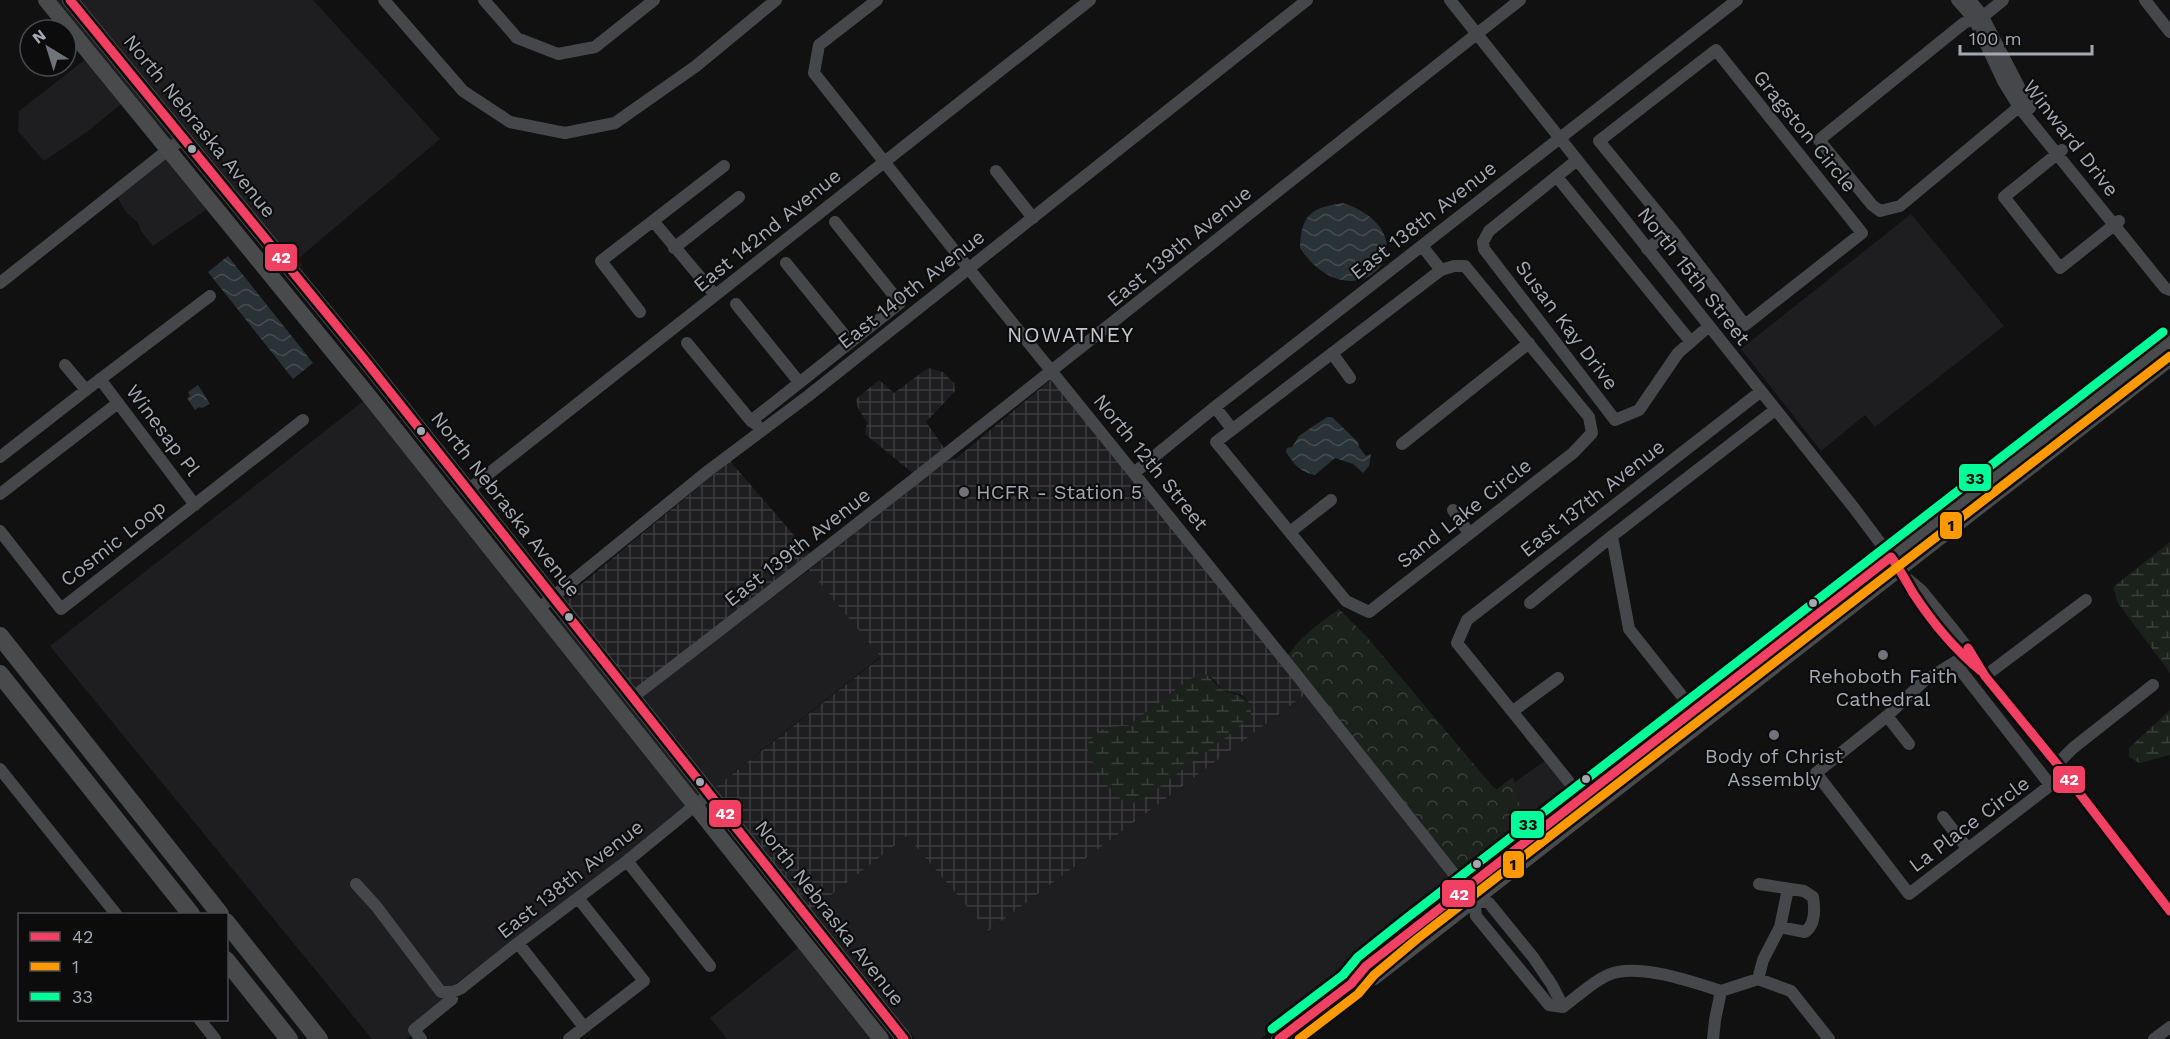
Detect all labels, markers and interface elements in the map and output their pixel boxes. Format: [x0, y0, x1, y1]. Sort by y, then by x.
north arrow [18, 18, 78, 78]
scale bar [1960, 18, 2092, 56]
text: N [29, 25, 50, 48]
text: 100 m [1969, 28, 2022, 49]
street label: North Nebraska Avenue [119, 30, 281, 222]
street label: Gragston Circle [1748, 65, 1862, 197]
street label: Winward Drive [2018, 75, 2124, 201]
unlabelled marker [186, 143, 198, 155]
street label: East 138th Avenue [1345, 156, 1501, 284]
street label: East 142nd Avenue [688, 163, 846, 297]
street label: East 139th Avenue [1102, 180, 1256, 312]
street label: North 15th Street [1633, 202, 1756, 350]
street label: East 140th Avenue [833, 224, 989, 354]
line badge: 42 [264, 243, 298, 272]
text: 42 [271, 248, 291, 267]
street label: Susan Kay Drive [1510, 255, 1624, 395]
district label: NOWATNEY [1007, 322, 1135, 347]
street label: Winesap Pl [121, 380, 205, 480]
street label: North 12th Street [1089, 389, 1214, 536]
street label: North Nebraska Avenue [426, 406, 586, 602]
unlabelled marker [415, 425, 427, 437]
street label: East 137th Avenue [1515, 434, 1669, 562]
street label: Sand Lake Circle [1392, 453, 1536, 573]
line badge: 33 [1958, 463, 1992, 492]
text: 33 [1966, 469, 1984, 488]
place label: HCFR - Station 5 [976, 480, 1142, 504]
street label: East 139th Avenue [719, 483, 875, 611]
marker: HCFR - Station 5 [957, 485, 971, 499]
street label: Cosmic Loop [56, 494, 170, 592]
line badge: 1 [1939, 511, 1963, 540]
text: 1 [1948, 516, 1954, 535]
unlabelled marker [1807, 597, 1819, 609]
unlabelled marker [563, 611, 575, 623]
marker: Rehoboth Faith Cathedral [1876, 648, 1890, 662]
place label: Rehoboth Faith Cathedral [1808, 664, 1958, 711]
marker: Body of Christ Assembly [1767, 728, 1781, 742]
place label: Body of Christ Assembly [1705, 744, 1844, 791]
line badge: 42 [2052, 765, 2086, 794]
text: 42 [2059, 770, 2079, 789]
street label: La Place Circle [1904, 771, 2034, 877]
unlabelled marker [1580, 773, 1592, 785]
unlabelled marker [694, 776, 706, 788]
line badge: 42 [708, 799, 742, 828]
text: 42 [715, 804, 735, 823]
line badge: 33 [1510, 810, 1545, 839]
street label: East 138th Avenue [492, 815, 648, 943]
street label: North Nebraska Avenue [750, 815, 910, 1011]
text: 33 [1519, 815, 1537, 834]
line badge: 1 [1502, 850, 1525, 879]
text: 1 [1510, 855, 1516, 874]
unlabelled marker [1471, 858, 1483, 870]
line badge: 42 [1441, 879, 1476, 908]
text: 42 [1449, 885, 1469, 904]
legend [18, 913, 228, 1021]
text: 42 [72, 926, 94, 947]
text: 1 [72, 956, 79, 977]
text: 33 [72, 986, 93, 1007]

